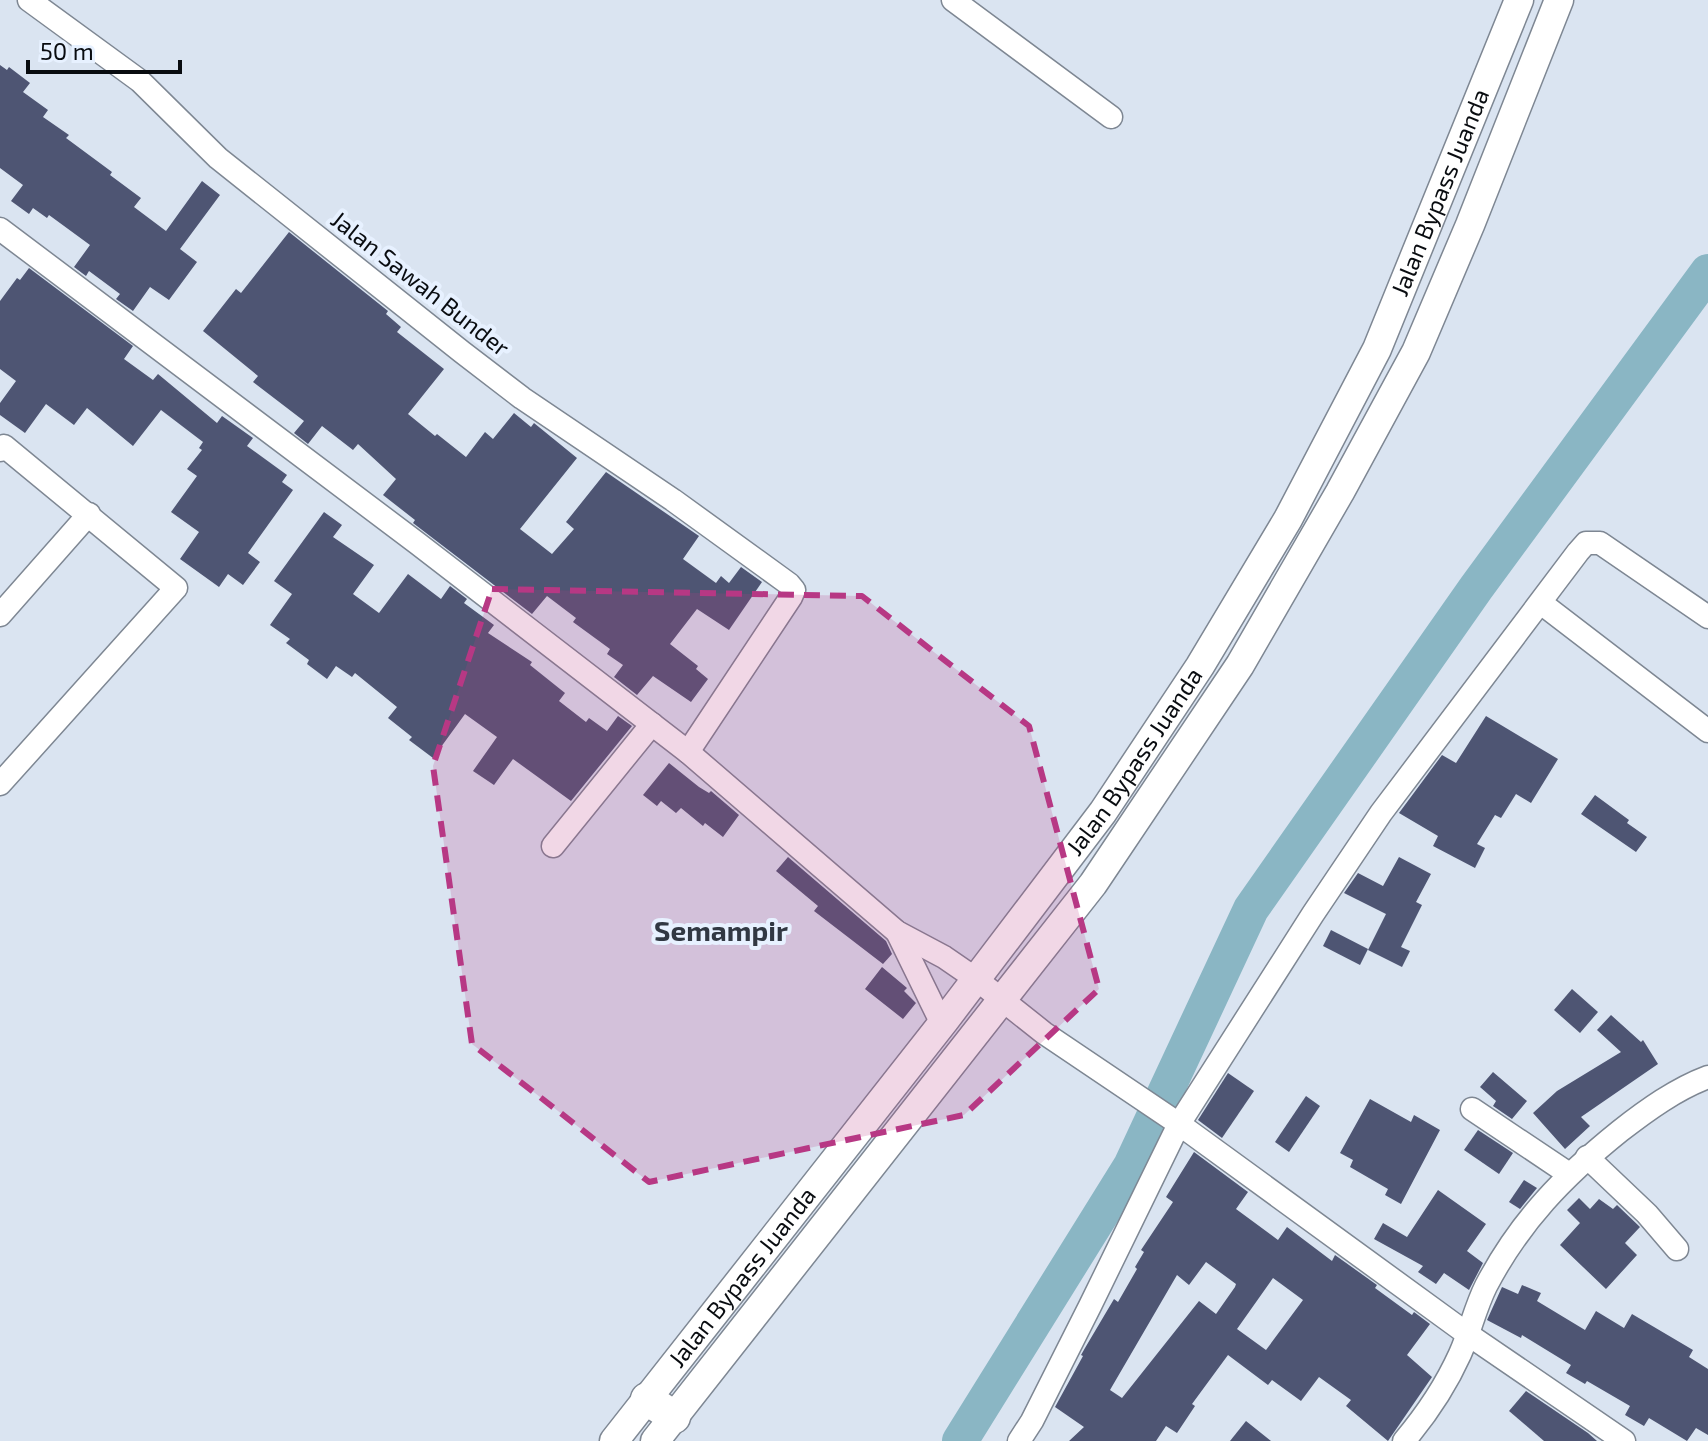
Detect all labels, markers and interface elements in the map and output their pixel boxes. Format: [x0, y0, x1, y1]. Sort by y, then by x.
scale bar [28, 24, 180, 74]
text: 50 m [40, 36, 94, 65]
street label: Jalan Bypass Juanda [1384, 84, 1494, 300]
street label: Jalan Sawah Bunder [326, 204, 516, 362]
street label: Jalan Bypass Juanda [1059, 662, 1208, 861]
district label: Semampir [654, 913, 788, 947]
street label: Jalan Bypass Juanda [662, 1181, 821, 1372]

